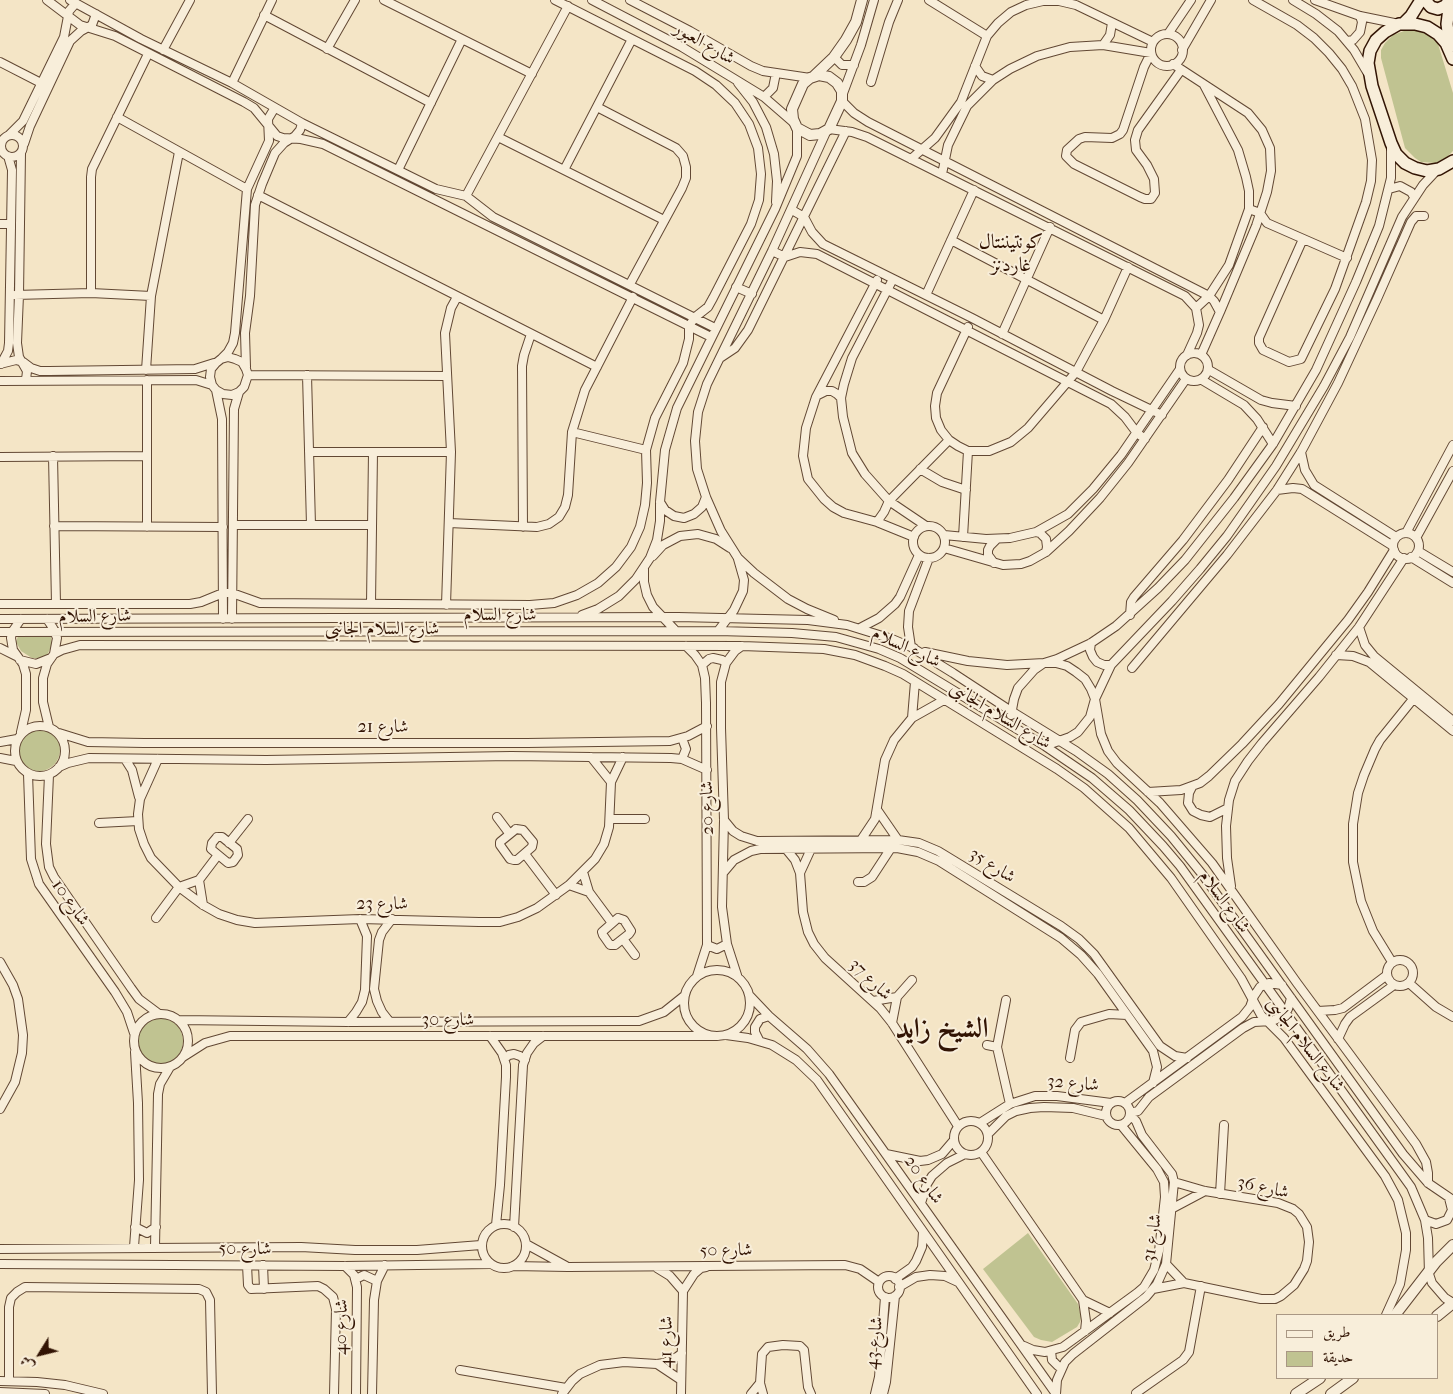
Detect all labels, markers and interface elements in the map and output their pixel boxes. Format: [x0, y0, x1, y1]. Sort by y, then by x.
street label: شارع العبور [670, 18, 738, 70]
district label: كونتيننتال غاردنز [979, 231, 1043, 278]
street label: شارع السلام [464, 605, 536, 627]
street label: شارع السلام [58, 606, 132, 628]
street label: شارع السلام الجانبى [325, 619, 439, 641]
street label: شارع السلام [868, 623, 944, 673]
street label: شارع السلام الجانبى [945, 677, 1055, 755]
street label: شارع 21 [358, 717, 408, 739]
street label: شارع 20 [697, 781, 719, 835]
street label: شارع 35 [965, 844, 1019, 888]
street label: شارع السلام [1194, 866, 1254, 938]
street label: شارع 10 [46, 876, 94, 930]
street label: شارع 23 [356, 894, 408, 916]
street label: شارع 37 [844, 954, 896, 1006]
street label: شارع السلام الجانبى [1261, 993, 1349, 1097]
street label: شارع 30 [422, 1010, 474, 1032]
district label: الشيخ زايد [895, 1013, 989, 1047]
street label: شارع 32 [1046, 1071, 1100, 1097]
street label: شارع 20 [899, 1152, 947, 1208]
street label: شارع 36 [1235, 1172, 1291, 1204]
street label: شارع 31 [1139, 1212, 1167, 1264]
street label: شارع 50 [219, 1239, 271, 1261]
street label: شارع 50 [699, 1240, 753, 1262]
street label: شارع 40 [331, 1299, 353, 1355]
legend [1276, 1314, 1438, 1379]
street label: شارع 43 [861, 1315, 889, 1371]
street label: شارع 41 [656, 1316, 678, 1368]
text: طريق [1323, 1323, 1350, 1341]
north arrow [15, 1329, 65, 1379]
text: حديقة [1323, 1348, 1353, 1366]
text: ش [17, 1353, 38, 1374]

